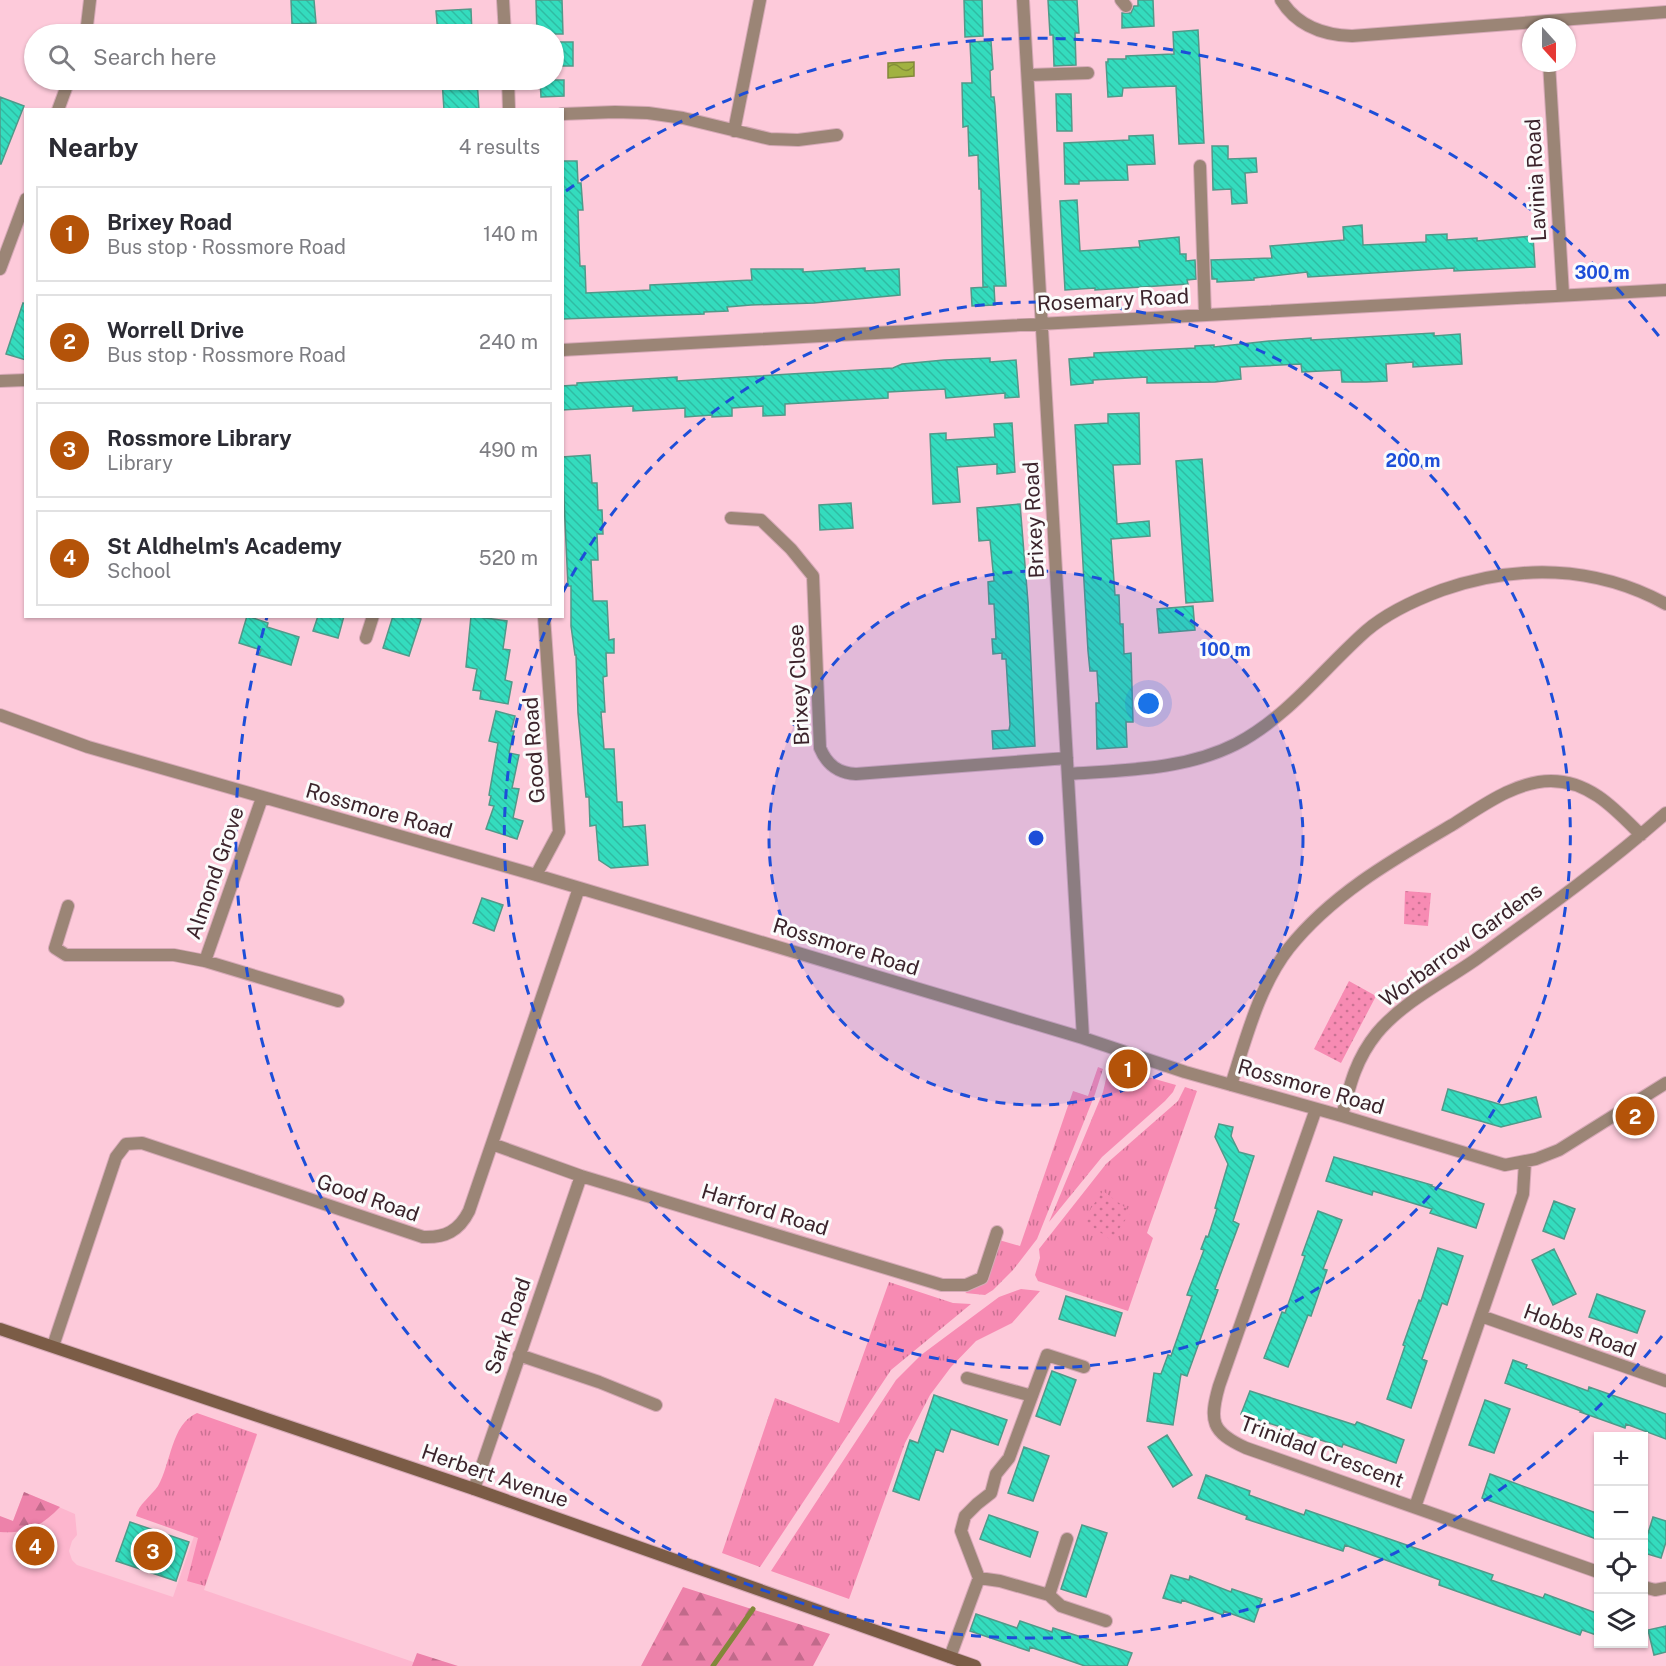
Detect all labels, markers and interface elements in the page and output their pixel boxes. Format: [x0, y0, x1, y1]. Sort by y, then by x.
north arrow [1522, 18, 1576, 72]
search box [24, 24, 564, 90]
icon: search [45, 41, 78, 74]
text: Search here [93, 44, 217, 70]
street label: Lavinia Road [1520, 118, 1551, 242]
text: Nearby [48, 132, 138, 163]
text: 4 results [459, 135, 540, 159]
text: Brixey Road [107, 209, 232, 235]
text: 1 [65, 222, 74, 246]
text: 140 m [483, 222, 538, 246]
text: Bus stop · Rossmore Road [107, 235, 346, 259]
text: 300 m [1574, 262, 1630, 283]
street label: Rosemary Road [1036, 283, 1190, 316]
text: Worrell Drive [107, 317, 244, 343]
text: 2 [63, 330, 76, 354]
text: 240 m [479, 330, 538, 354]
text: Bus stop · Rossmore Road [107, 343, 346, 367]
text: Rossmore Library [107, 425, 292, 451]
text: 3 [63, 438, 76, 462]
text: 490 m [479, 438, 538, 462]
text: 200 m [1386, 450, 1440, 471]
text: Library [107, 451, 173, 475]
street label: Brixey Road [1018, 461, 1049, 579]
text: St Aldhelm's Academy [107, 533, 342, 559]
text: 4 [63, 546, 76, 570]
text: 520 m [479, 546, 538, 570]
text: School [107, 559, 171, 583]
street label: Brixey Close [783, 624, 814, 746]
text: 100 m [1199, 639, 1251, 660]
your location [1134, 689, 1163, 718]
street label: Good Road [517, 696, 550, 804]
street label: Rossmore Road [303, 778, 455, 843]
street label: Almond Grove [180, 803, 249, 942]
centre of rings [1026, 828, 1046, 848]
street label: Worbarrow Gardens [1375, 877, 1547, 1012]
street label: Rossmore Road [770, 912, 922, 981]
pin: 1 [1108, 1046, 1148, 1092]
street label: Rossmore Road [1235, 1054, 1387, 1119]
pin: 2 [1616, 1094, 1654, 1138]
street label: Good Road [314, 1168, 423, 1227]
street label: Harford Road [699, 1178, 832, 1241]
street label: Sark Road [479, 1274, 536, 1377]
street label: Hobbs Road [1520, 1299, 1640, 1362]
street label: Trinidad Crescent [1237, 1410, 1407, 1493]
map controls [1594, 1432, 1648, 1648]
button: + [1594, 1432, 1648, 1486]
street label: Herbert Avenue [418, 1439, 572, 1512]
button: − [1594, 1486, 1648, 1540]
pin: 4 [15, 1524, 54, 1568]
pin: 3 [134, 1528, 172, 1574]
button: locate [1594, 1540, 1648, 1594]
button: layers [1594, 1594, 1648, 1648]

